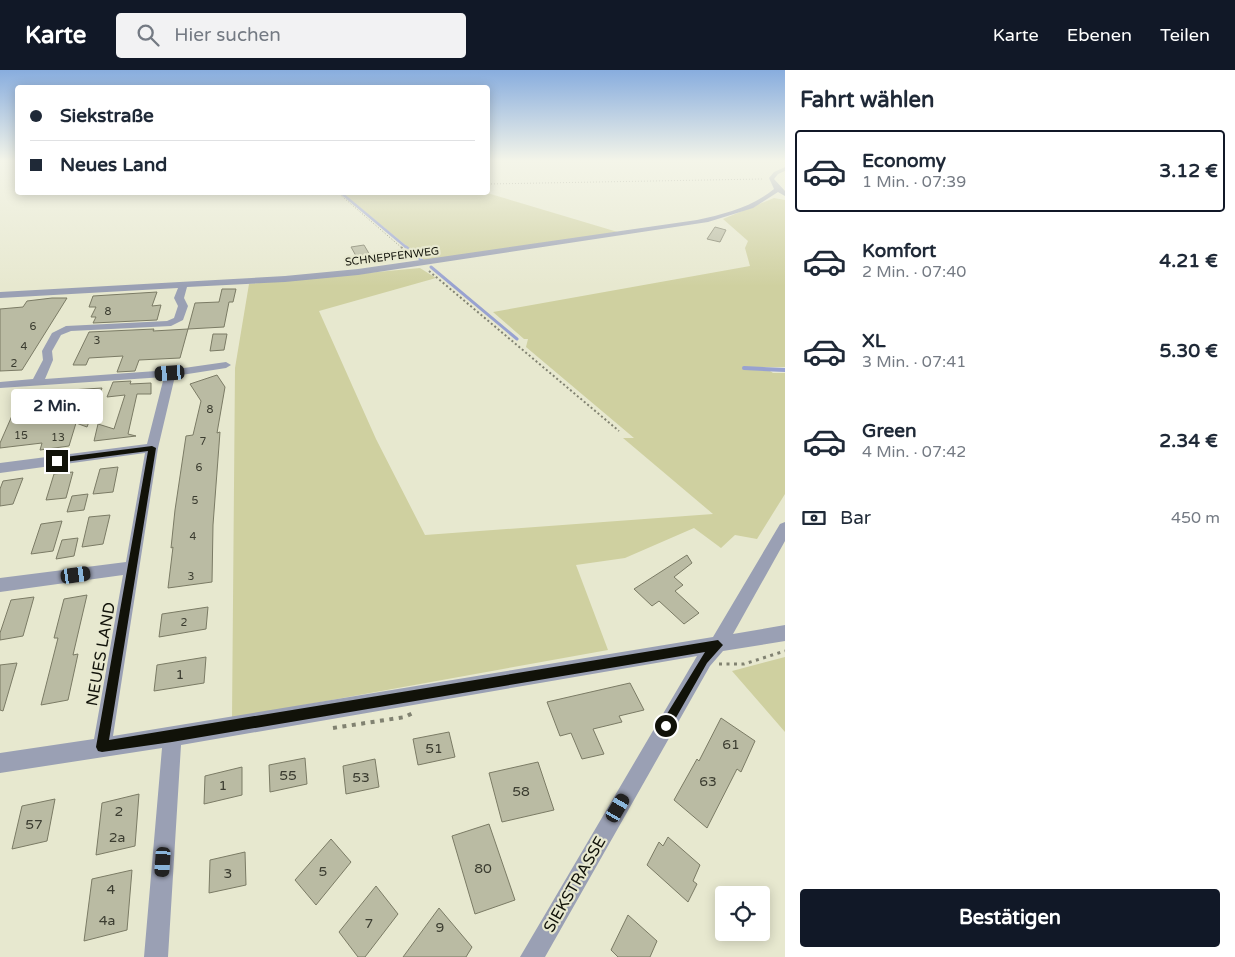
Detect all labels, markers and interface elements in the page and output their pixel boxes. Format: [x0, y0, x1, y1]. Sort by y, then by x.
search box [116, 13, 466, 58]
text: Karte [25, 21, 86, 50]
icon: search [134, 21, 162, 49]
text: Hier suchen [174, 24, 281, 46]
text: Karte [993, 24, 1039, 46]
text: Ebenen [1067, 24, 1132, 46]
text: Teilen [1160, 24, 1210, 46]
text: Fahrt wählen [800, 87, 934, 113]
text: Siekstraße [60, 105, 154, 127]
icon: car [802, 149, 847, 194]
text: Economy [862, 150, 946, 172]
text: Neues Land [60, 154, 167, 176]
text: 3.12 € [1159, 160, 1218, 182]
text: 1 Min. · 07:39 [862, 172, 966, 192]
icon: car [802, 239, 847, 284]
text: Komfort [862, 240, 936, 262]
street label: SCHNEPFENWEG [344, 244, 440, 269]
text: 4.21 € [1159, 250, 1218, 272]
text: 2 Min. · 07:40 [862, 262, 966, 282]
house number: 8 [105, 305, 112, 318]
house number: 6 [30, 320, 37, 333]
icon: car [802, 329, 847, 374]
text: XL [862, 330, 886, 352]
house number: 3 [94, 334, 101, 347]
house number: 4 [21, 340, 28, 353]
text: 5.30 € [1160, 340, 1218, 362]
text: 3 Min. · 07:41 [862, 352, 966, 372]
house number: 2 [11, 357, 18, 370]
car [154, 364, 185, 382]
callout: 2 Min. [11, 388, 103, 424]
text: 2 Min. [33, 396, 81, 416]
house number: 8 [207, 403, 214, 416]
icon: car [802, 419, 847, 464]
text: Green [862, 420, 916, 442]
house number: 15 [14, 429, 28, 442]
text: 2.34 € [1159, 430, 1218, 452]
house number: 13 [51, 431, 65, 444]
house number: 7 [200, 435, 207, 448]
text: 4 Min. · 07:42 [862, 442, 966, 462]
route end [46, 450, 68, 472]
house number: 6 [196, 461, 203, 474]
house number: 5 [192, 494, 199, 507]
icon: cash [800, 504, 828, 532]
text: Bar [840, 507, 871, 529]
text: 450 m [1171, 508, 1220, 528]
house number: 4 [190, 530, 197, 543]
car [60, 565, 91, 585]
house number: 3 [188, 570, 195, 583]
street label: NEUES LAND [82, 601, 120, 708]
house number: 2 [181, 616, 188, 629]
house number: 1 [176, 666, 184, 683]
route start [655, 715, 677, 737]
house number: 61 [722, 736, 740, 753]
house number: 51 [425, 740, 443, 757]
house number: 55 [279, 767, 297, 784]
house number: 53 [352, 769, 370, 786]
house number: 63 [699, 773, 717, 790]
house number: 1 [219, 777, 227, 794]
house number: 58 [512, 783, 530, 800]
car [604, 791, 631, 825]
house number: 2 [115, 803, 123, 820]
house number: 57 [25, 816, 43, 833]
house number: 2a [109, 829, 125, 846]
street label: SIEKSTRASSE [539, 833, 610, 936]
car [154, 847, 171, 877]
house number: 80 [474, 860, 492, 877]
house number: 5 [319, 863, 327, 880]
house number: 3 [224, 865, 232, 882]
house number: 4 [107, 881, 116, 898]
map controls [715, 886, 770, 941]
button: locate [715, 886, 770, 941]
button: Bestätigen [800, 889, 1220, 947]
house number: 4a [99, 912, 115, 929]
house number: 7 [365, 915, 373, 932]
house number: 9 [436, 919, 444, 936]

